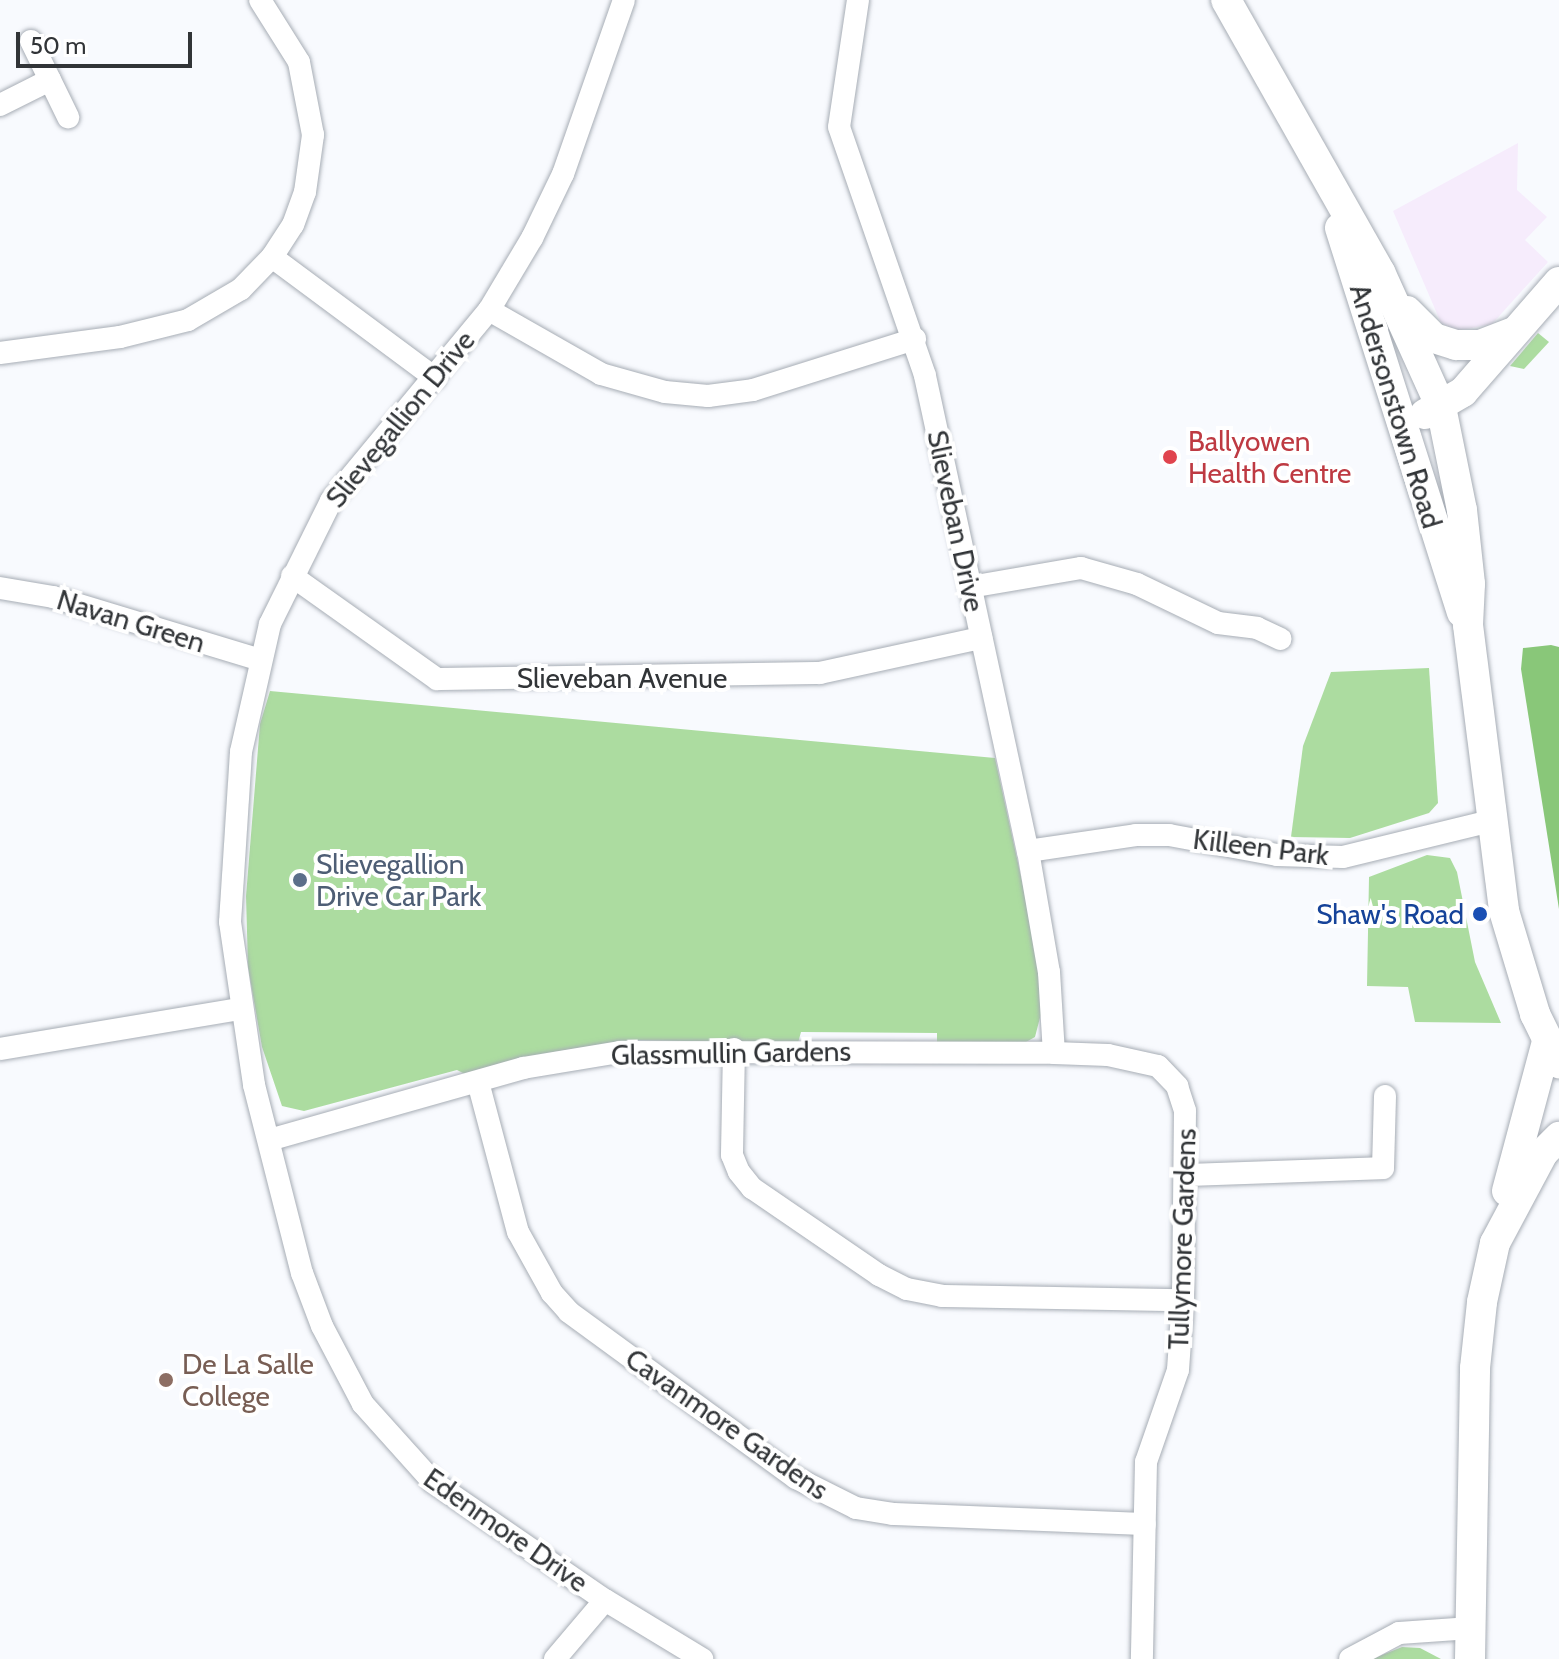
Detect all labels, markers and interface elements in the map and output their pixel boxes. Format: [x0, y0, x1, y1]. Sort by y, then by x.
scale bar [20, 16, 196, 66]
text: 50 m [30, 31, 86, 60]
street label: Andersonstown Road [1343, 280, 1449, 532]
street label: Slievegallion Drive [319, 324, 481, 514]
place label: Ballyowen Health Centre [1188, 424, 1351, 490]
street label: Slieveban Drive [920, 427, 992, 615]
marker: Ballyowen Health Centre [1159, 446, 1181, 468]
street label: Navan Green [53, 583, 209, 659]
street label: Slieveban Avenue [517, 661, 727, 695]
street label: Killeen Park [1191, 822, 1331, 872]
place label: Slievegallion Drive Car Park [316, 847, 481, 913]
marker: Slievegallion Drive Car Park [291, 871, 309, 889]
place label: Shaw's Road [1316, 897, 1464, 931]
marker: Shaw's Road [1471, 905, 1489, 923]
street label: Glassmullin Gardens [611, 1034, 851, 1072]
street label: Tullymore Gardens [1161, 1128, 1203, 1350]
street label: Cavanmore Gardens [619, 1341, 835, 1507]
place label: De La Salle College [182, 1347, 314, 1413]
marker: De La Salle College [157, 1371, 175, 1389]
street label: Edenmore Drive [418, 1461, 594, 1599]

